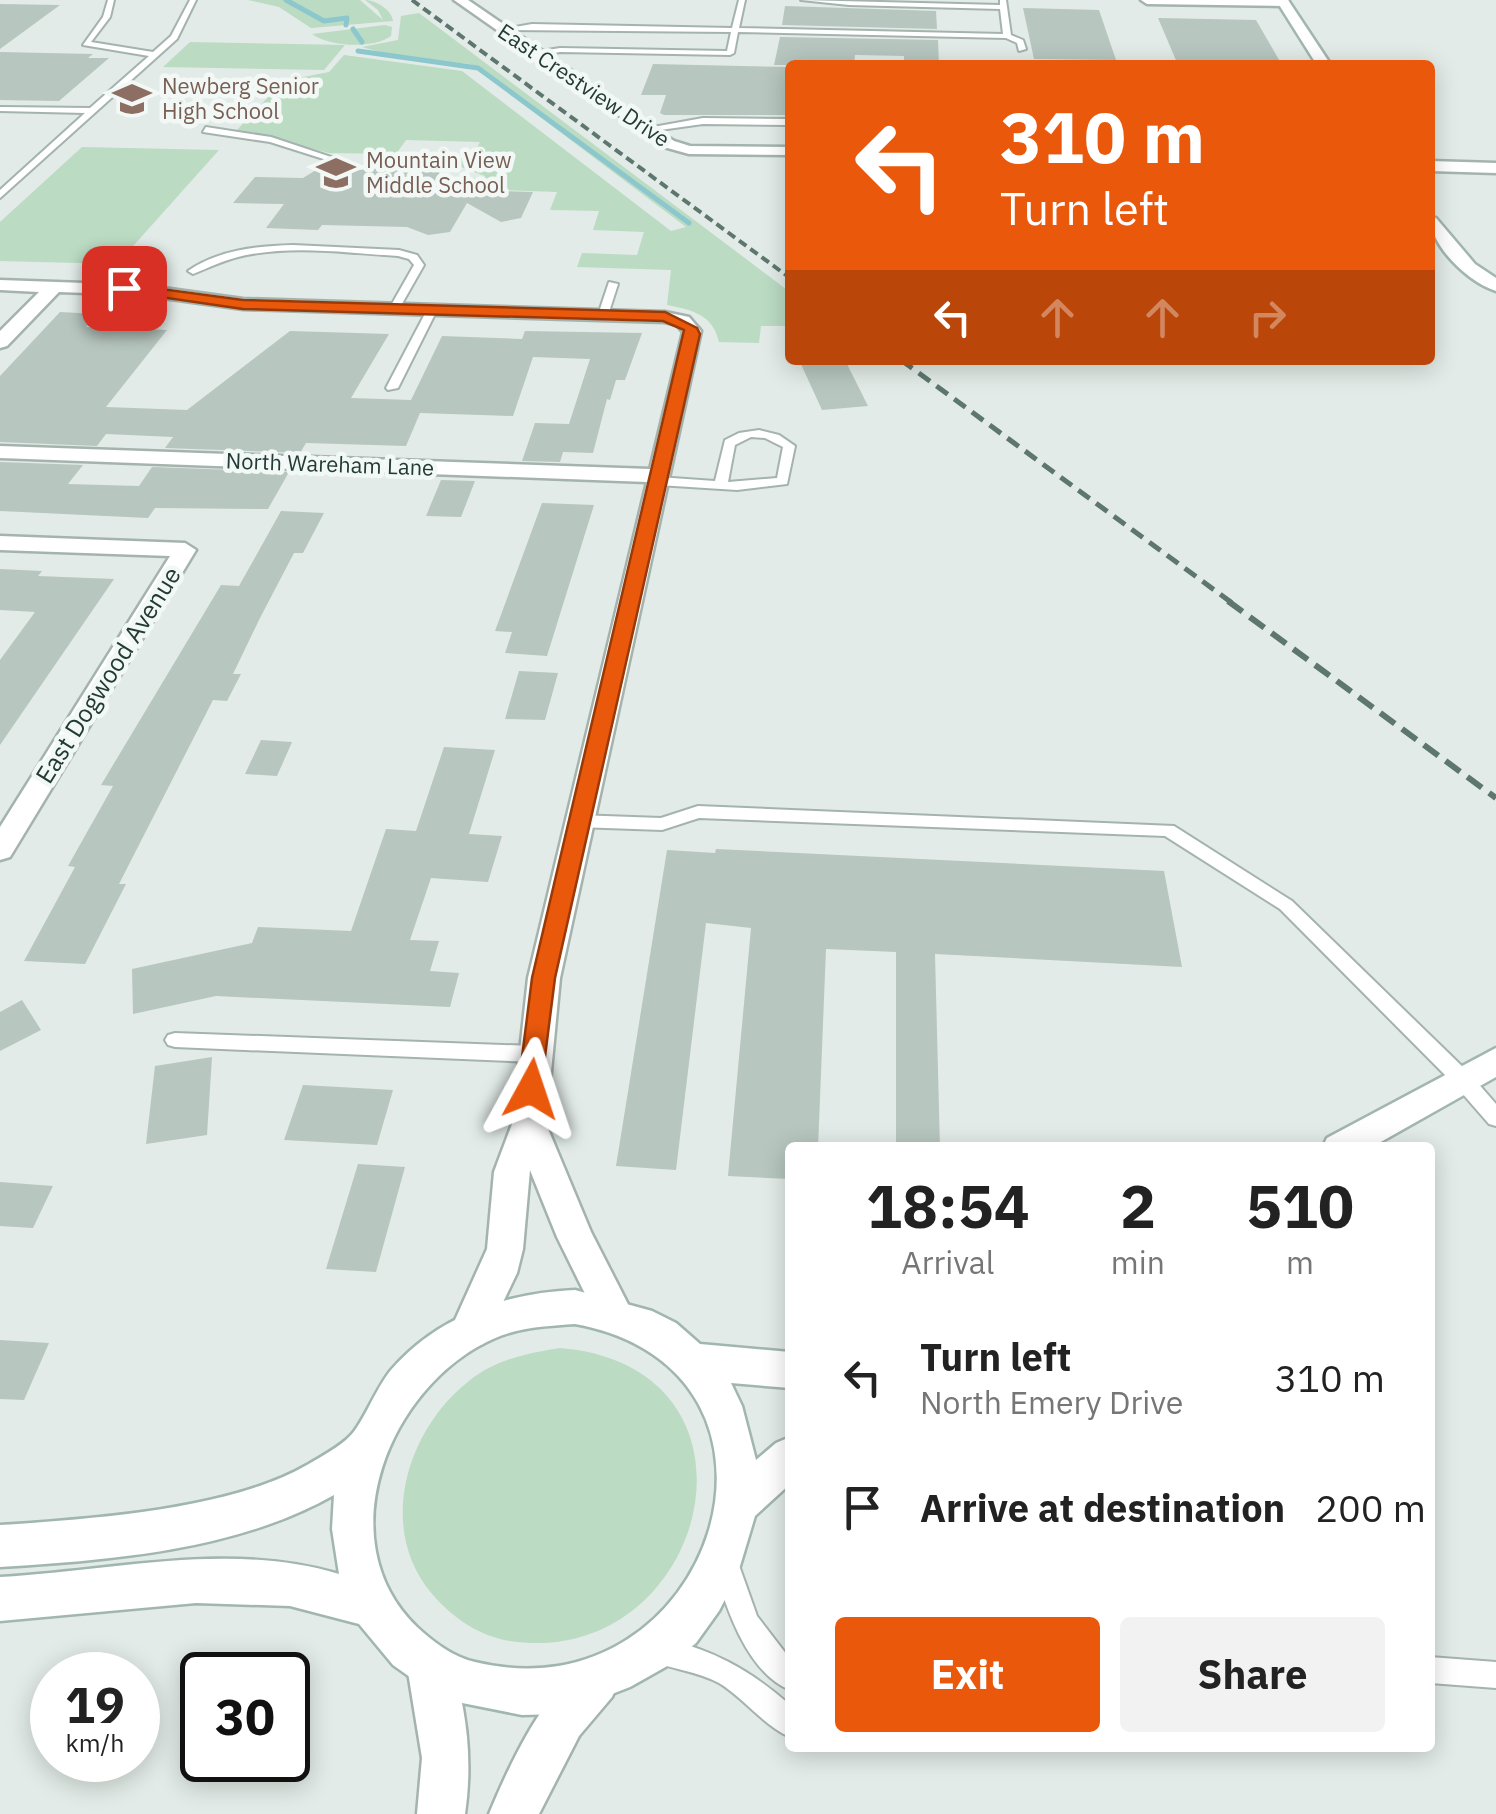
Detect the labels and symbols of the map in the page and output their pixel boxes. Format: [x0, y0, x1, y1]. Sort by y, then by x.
street label: East Crestview Drive [493, 16, 676, 153]
place label: Newberg Senior High School [162, 71, 319, 125]
school or university icon: Newberg Senior High School [111, 78, 153, 120]
place label: Mountain View Middle School [366, 145, 512, 199]
school or university icon: Mountain View Middle School [315, 152, 357, 194]
pin [82, 246, 167, 331]
street label: North Wareham Lane [225, 445, 435, 482]
street label: East Dogwood Avenue [27, 560, 188, 789]
position arrow [479, 1037, 583, 1141]
speed limit sign: 30 [180, 1652, 310, 1782]

